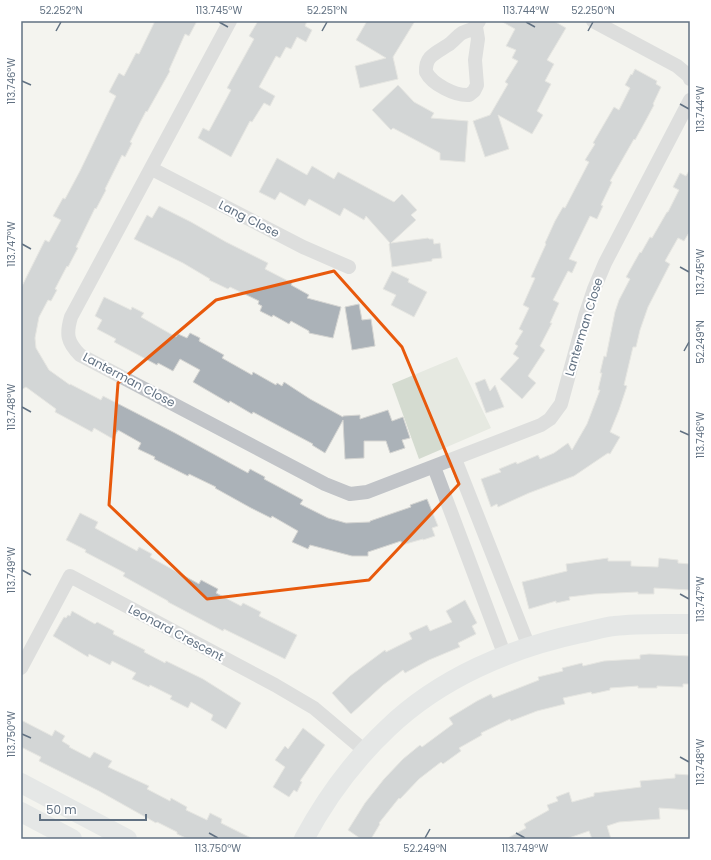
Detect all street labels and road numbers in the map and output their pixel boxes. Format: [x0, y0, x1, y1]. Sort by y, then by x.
street label: Lang Close [216, 196, 282, 241]
street label: Lanterman Close [560, 275, 607, 378]
street label: Lanterman Close [80, 348, 178, 411]
street label: Leonard Crescent [125, 600, 227, 665]

